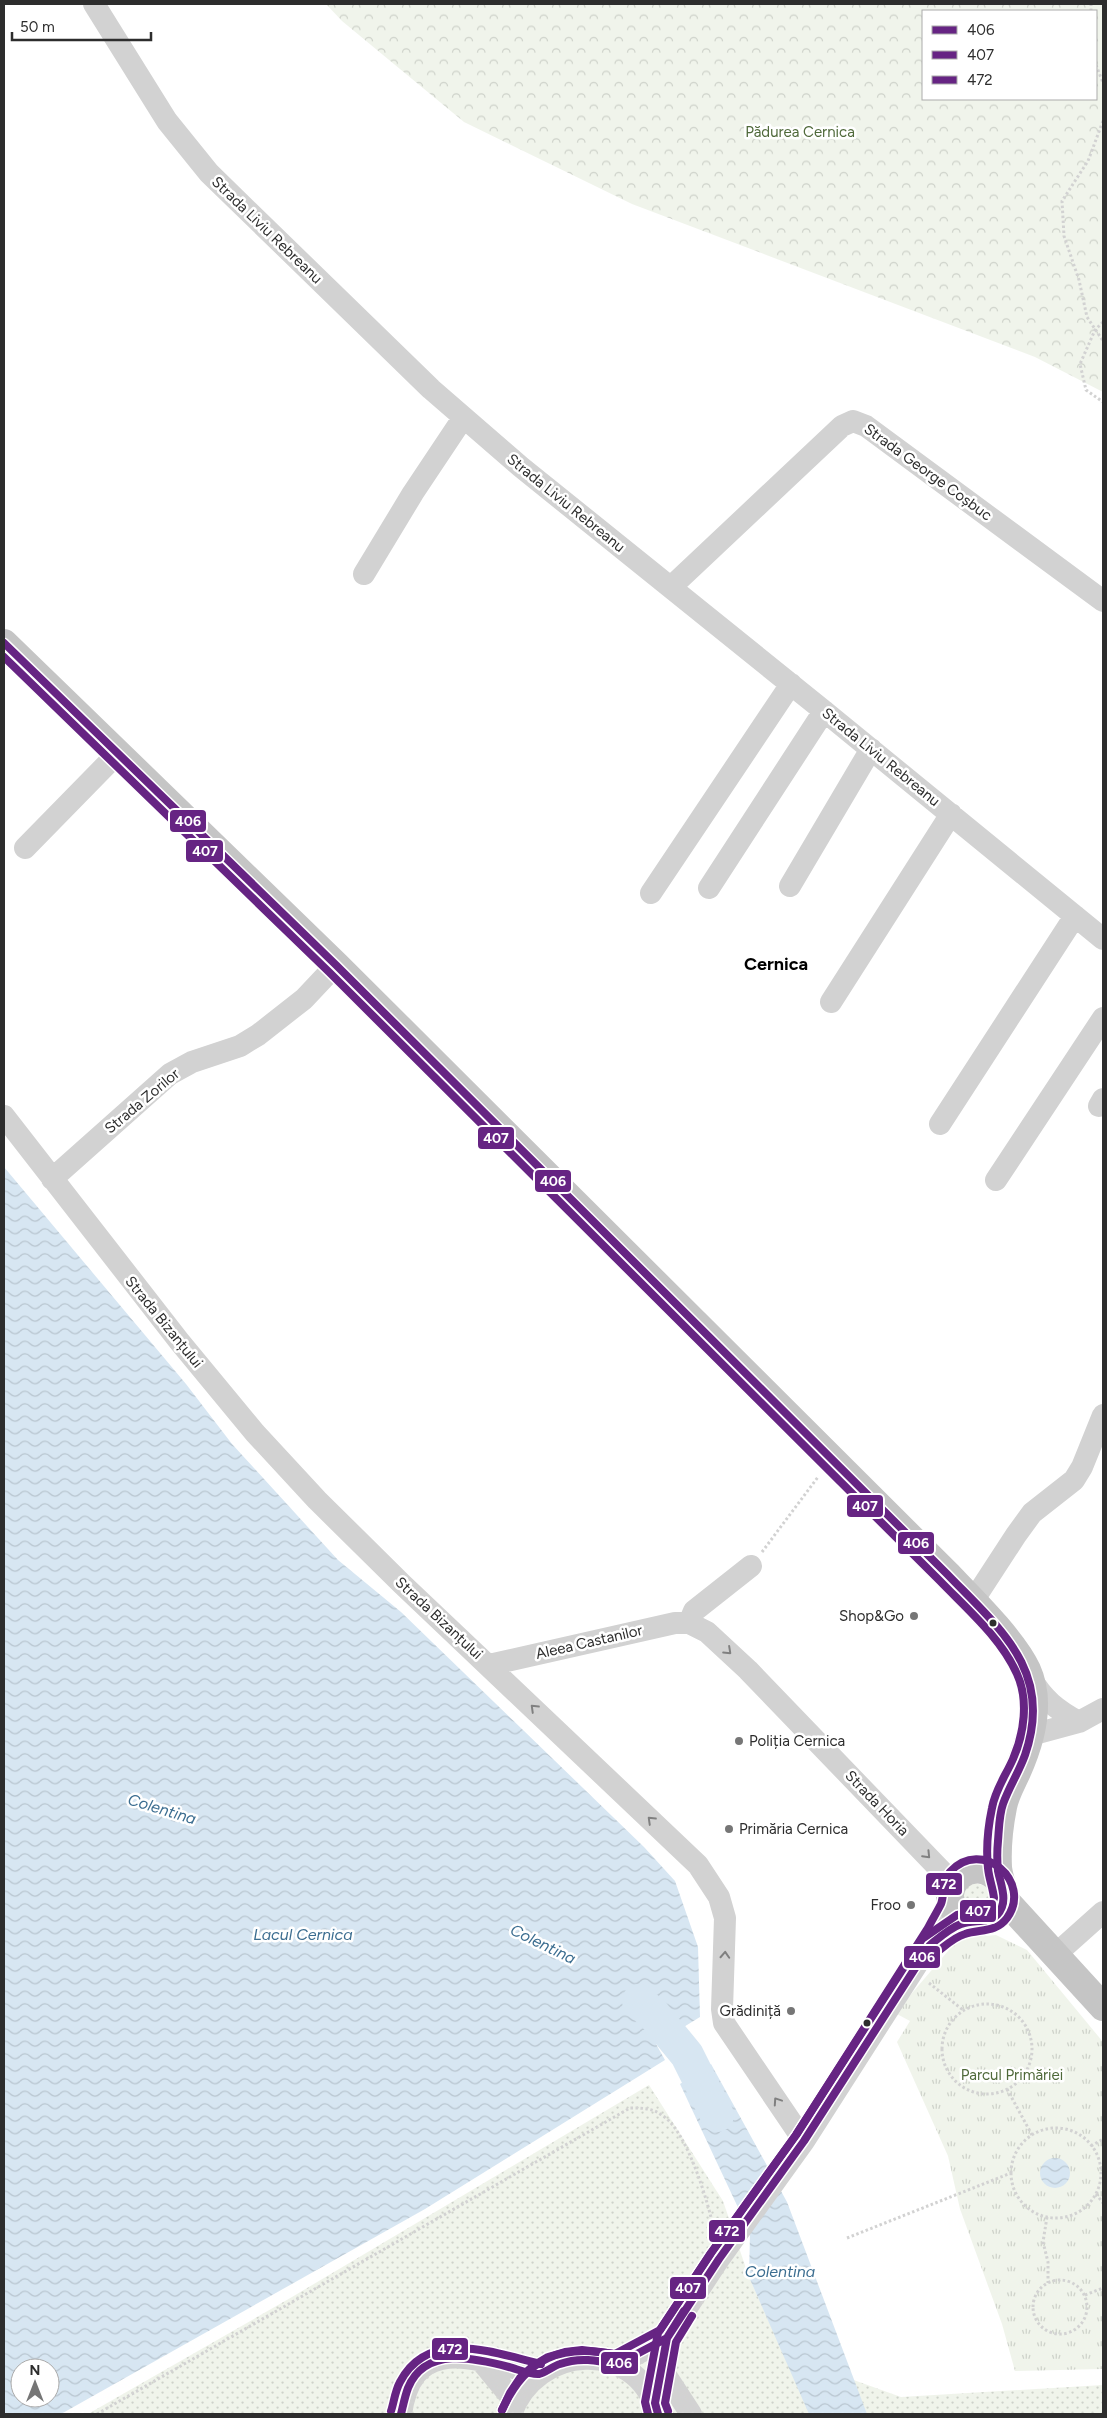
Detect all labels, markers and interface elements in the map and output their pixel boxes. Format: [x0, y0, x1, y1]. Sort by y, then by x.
scale bar [12, 10, 151, 42]
legend [922, 10, 1097, 100]
text: 50 m [20, 18, 55, 36]
text: 406 [967, 21, 995, 39]
text: 407 [967, 46, 994, 64]
text: 472 [967, 71, 993, 89]
park label: Pădurea Cernica [745, 123, 855, 141]
street label: Strada Liviu Rebreanu [208, 173, 326, 287]
street label: Strada George Coșbuc [861, 420, 995, 524]
street label: Strada Liviu Rebreanu [503, 450, 629, 556]
street label: Strada Liviu Rebreanu [818, 704, 944, 810]
line badge: 406 [169, 809, 207, 833]
text: 406 [175, 813, 201, 830]
line badge: 407 [185, 839, 224, 863]
text: 407 [192, 843, 218, 860]
district label: Cernica [744, 953, 808, 975]
street label: Strada Zorilor [101, 1065, 183, 1137]
line badge: 407 [477, 1126, 515, 1150]
text: 407 [483, 1130, 509, 1147]
line badge: 406 [534, 1169, 572, 1193]
text: 406 [540, 1173, 566, 1190]
street label: Strada Bizanțului [121, 1272, 207, 1372]
line badge: 407 [846, 1494, 884, 1518]
text: 407 [852, 1498, 878, 1515]
line badge: 406 [897, 1531, 935, 1555]
text: 406 [903, 1535, 929, 1552]
street label: Strada Bizanțului [392, 1573, 486, 1663]
place label: Shop&Go [839, 1607, 904, 1625]
marker: Shop&Go [908, 1610, 920, 1622]
unlabelled marker [988, 1618, 998, 1628]
street label: Aleea Castanilor [534, 1621, 644, 1663]
one-way arrow [722, 1645, 731, 1654]
one-way arrow [531, 1705, 540, 1714]
place label: Poliția Cernica [749, 1732, 845, 1750]
marker: Poliția Cernica [733, 1735, 745, 1747]
street label: Strada Horia [841, 1767, 913, 1839]
water label: Colentina [126, 1790, 198, 1828]
one-way arrow [648, 1817, 657, 1826]
place label: Primăria Cernica [739, 1820, 848, 1838]
marker: Primăria Cernica [723, 1823, 735, 1835]
one-way arrow [921, 1849, 930, 1858]
line badge: 472 [925, 1872, 963, 1896]
text: 472 [932, 1876, 956, 1893]
place label: Froo [871, 1896, 901, 1914]
marker: Froo [905, 1899, 917, 1911]
line badge: 407 [959, 1899, 997, 1923]
text: 407 [965, 1903, 991, 1920]
water label: Colentina [507, 1920, 579, 1968]
water label: Lacul Cernica [253, 1925, 353, 1944]
line badge: 406 [903, 1945, 941, 1969]
text: 406 [909, 1949, 935, 1966]
one-way arrow [719, 1951, 730, 1959]
place label: Grădiniță [720, 2002, 781, 2020]
marker: Grădiniță [785, 2005, 797, 2017]
unlabelled marker [862, 2018, 872, 2028]
park label: Parcul Primăriei [961, 2066, 1063, 2084]
one-way arrow [774, 2097, 783, 2107]
line badge: 472 [708, 2219, 746, 2243]
text: 472 [715, 2223, 739, 2240]
water label: Colentina [745, 2262, 815, 2281]
line badge: 407 [669, 2276, 707, 2300]
text: 407 [675, 2280, 701, 2297]
line badge: 472 [431, 2337, 469, 2361]
text: 472 [438, 2341, 462, 2358]
line badge: 406 [600, 2351, 639, 2375]
text: 406 [606, 2355, 632, 2372]
north arrow [10, 2358, 60, 2408]
text: N [30, 2362, 40, 2379]

